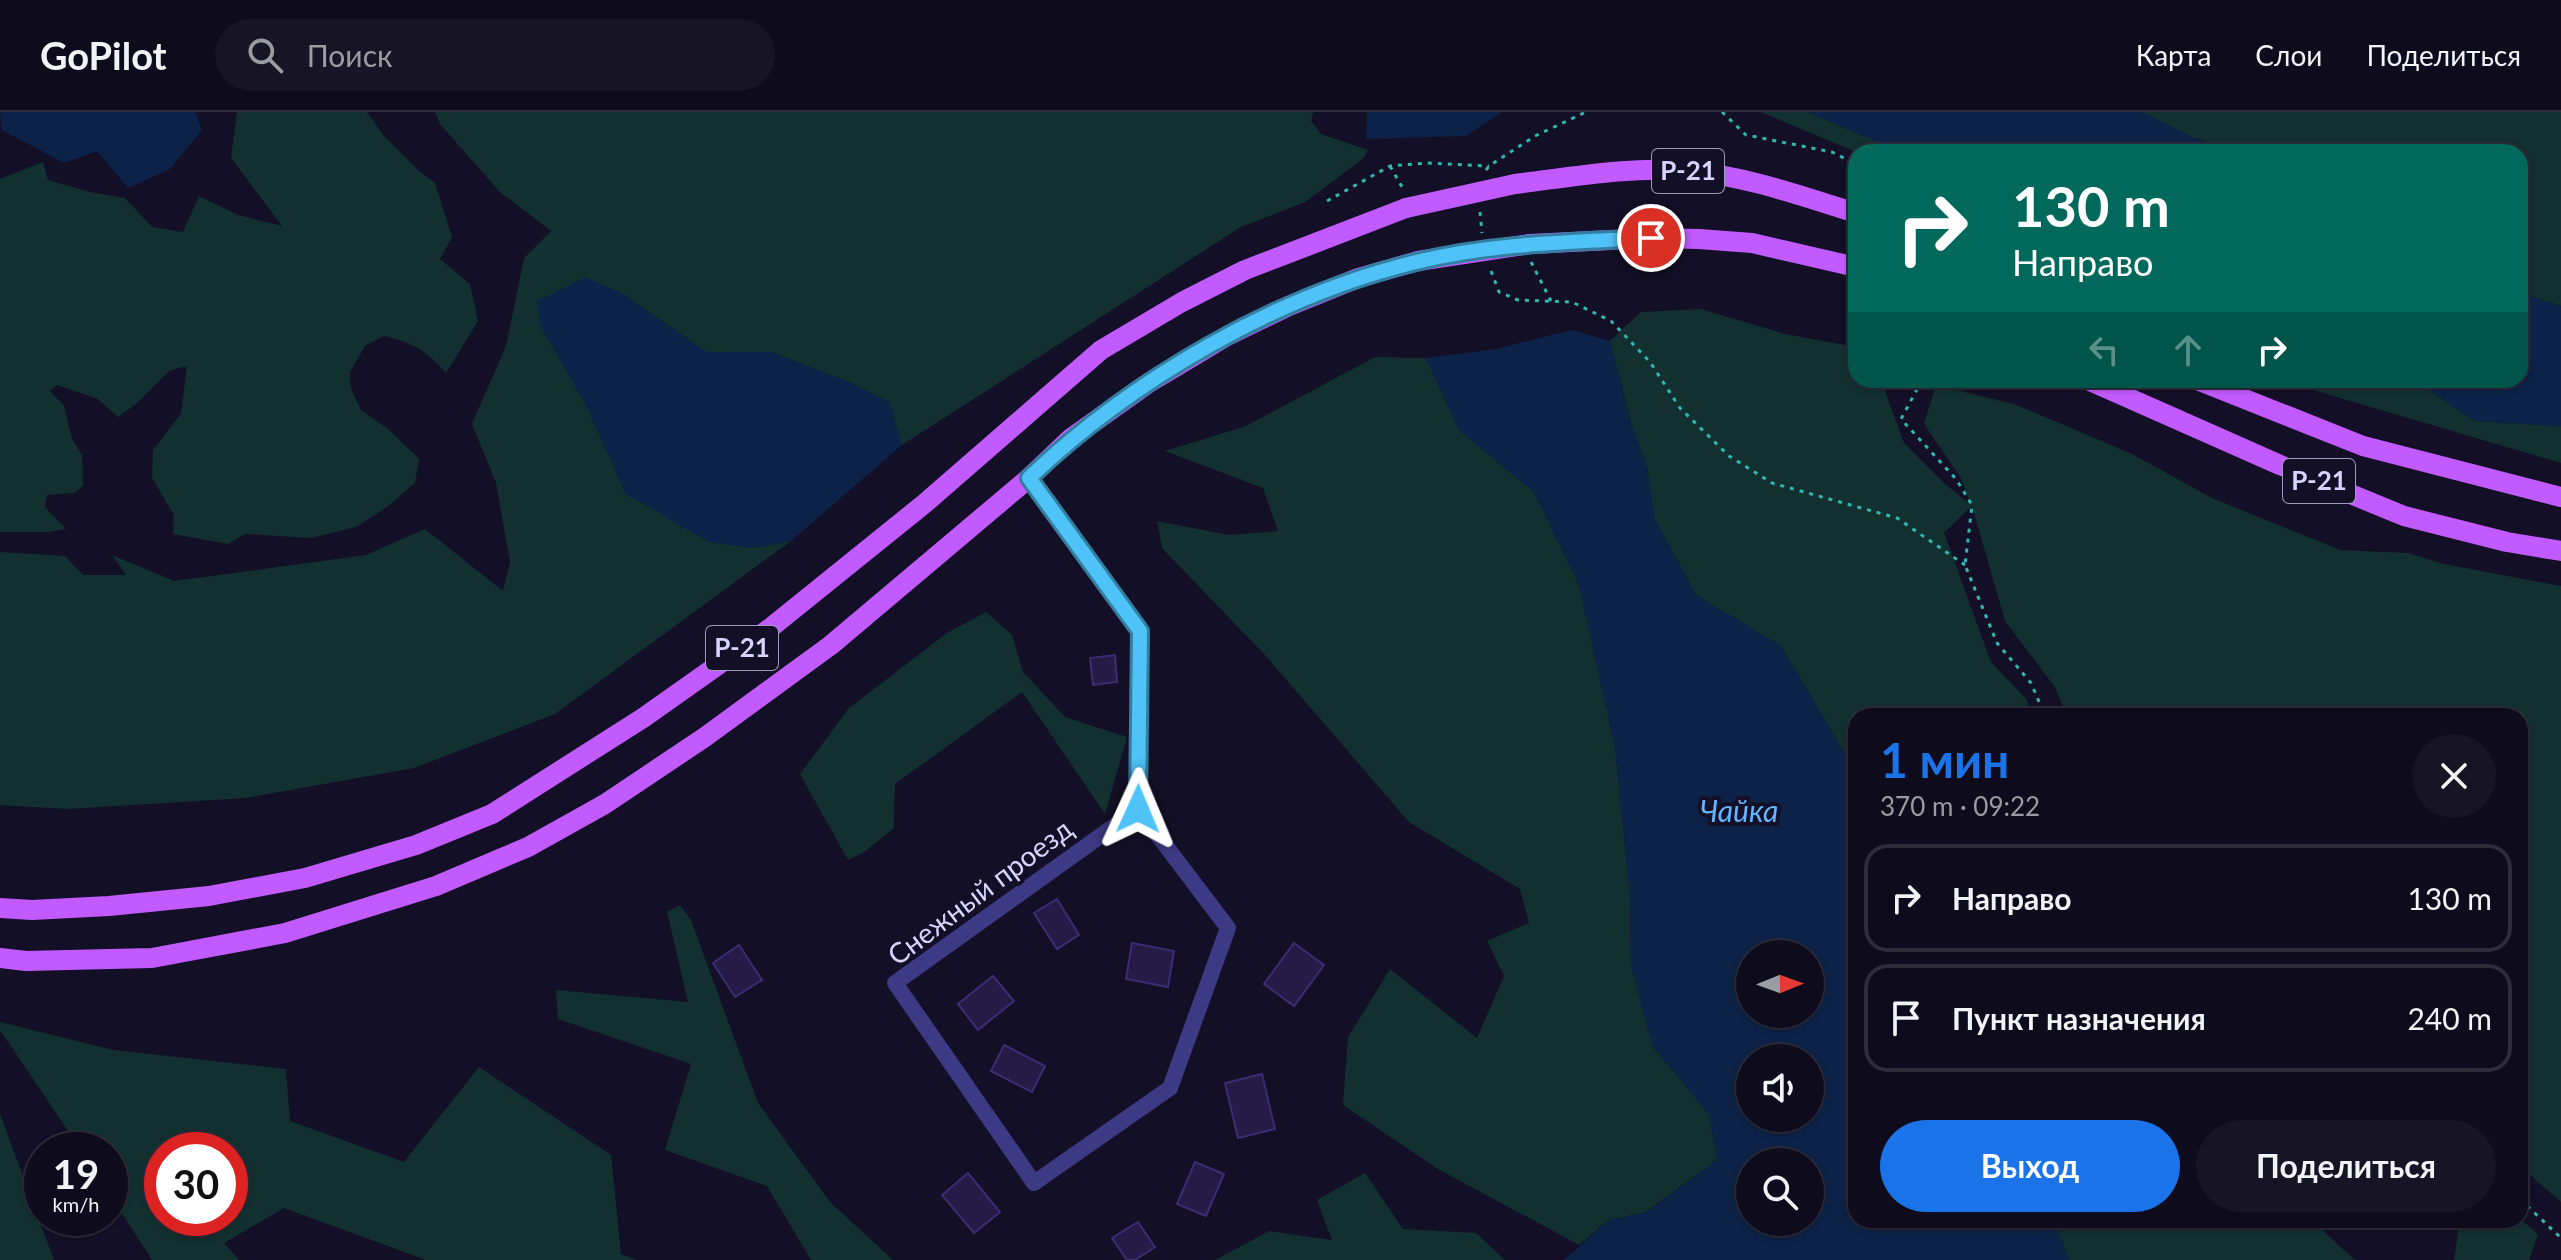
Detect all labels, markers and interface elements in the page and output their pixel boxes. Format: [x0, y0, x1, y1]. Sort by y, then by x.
search box [215, 19, 775, 91]
text: GoPilot [40, 32, 167, 78]
icon: search [243, 33, 287, 77]
text: Поиск [307, 37, 392, 73]
text: Карта [2136, 38, 2211, 72]
text: Слои [2255, 38, 2322, 72]
text: Поделиться [2366, 38, 2521, 72]
road number: Р-21 [1652, 149, 1724, 193]
text: 130 m [2012, 172, 2170, 239]
icon: right [1880, 176, 1984, 280]
pin [1617, 204, 1685, 272]
icon: arrive [1629, 216, 1673, 260]
text: Направо [2012, 240, 2153, 284]
icon: left [2082, 328, 2126, 372]
icon: ahead [2166, 328, 2210, 372]
icon: right [2250, 328, 2294, 372]
road number: Р-21 [2283, 459, 2355, 503]
road number: Р-21 [706, 626, 778, 670]
text: 1 мин [1880, 731, 2009, 788]
button: close [2412, 734, 2496, 818]
position arrow [1096, 767, 1180, 851]
text: 370 m · 09:22 [1880, 790, 2040, 822]
water label: Чайка [1700, 792, 1778, 828]
street label: Снежный проезд [880, 811, 1078, 972]
icon: right [1884, 876, 1928, 920]
text: Направо [1952, 880, 2072, 916]
text: 130 m [2407, 880, 2492, 916]
north arrow [1736, 940, 1824, 1028]
map controls [1736, 940, 1824, 1236]
icon: arrive [1884, 996, 1928, 1040]
text: Пункт назначения [1952, 1000, 2206, 1036]
text: 240 m [2407, 1000, 2492, 1036]
button: sound [1736, 1044, 1824, 1132]
button: Выход [1880, 1120, 2180, 1212]
button: Поделиться [2196, 1120, 2496, 1212]
speed limit sign: 30 [144, 1132, 248, 1236]
button: search [1736, 1148, 1824, 1236]
text: 19 [53, 1150, 99, 1198]
text: km/h [53, 1192, 99, 1216]

